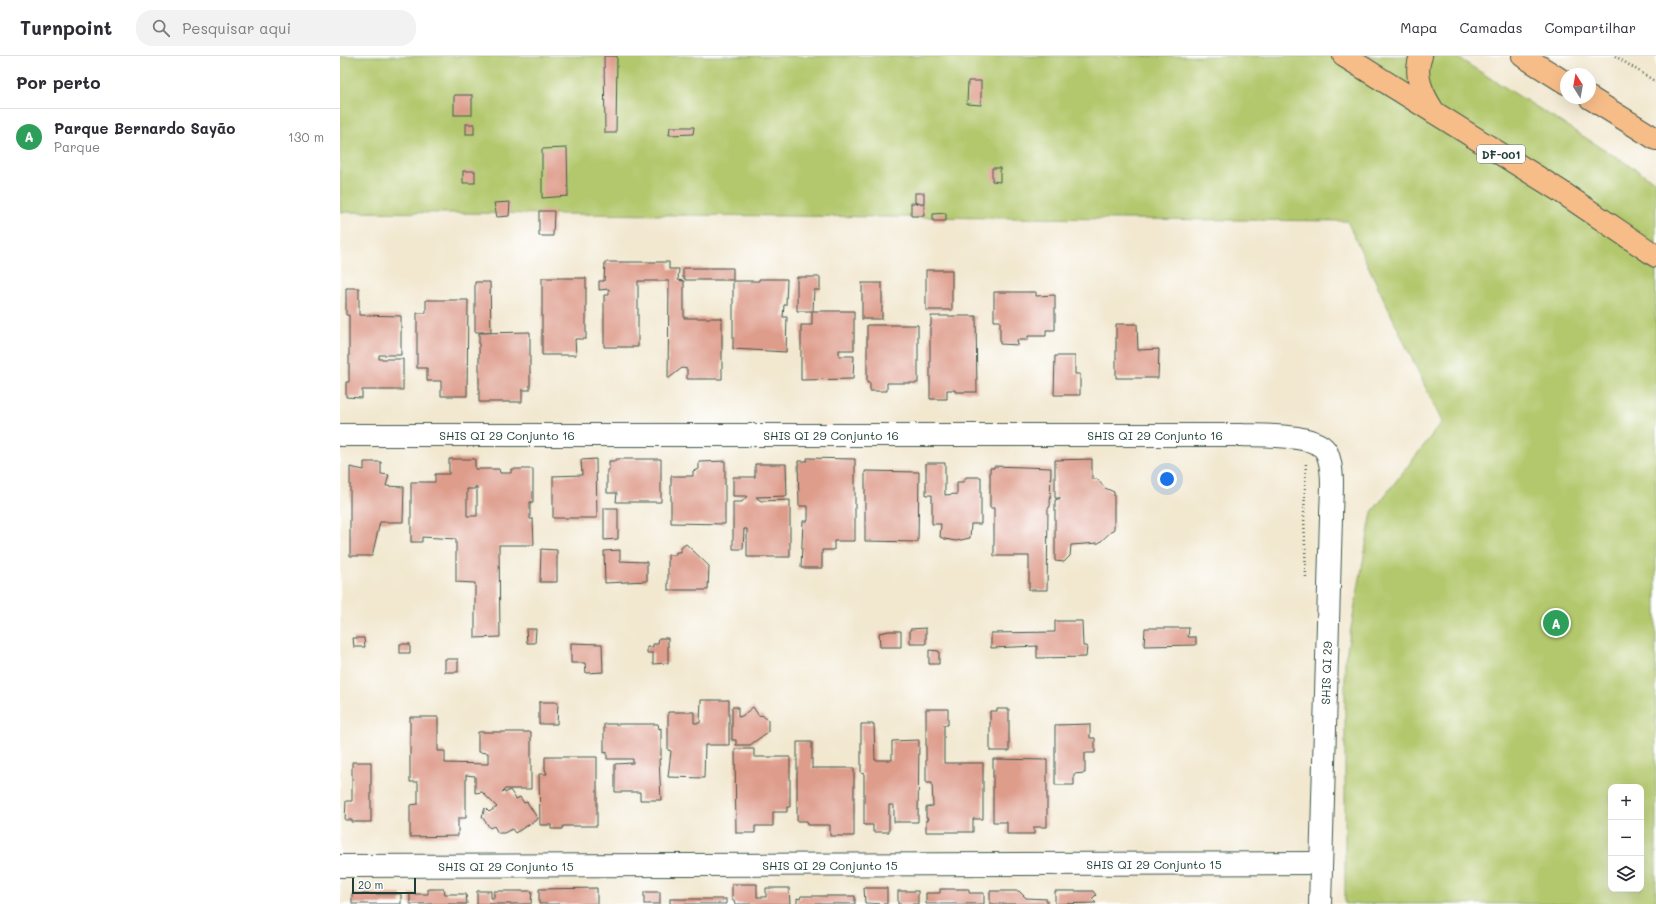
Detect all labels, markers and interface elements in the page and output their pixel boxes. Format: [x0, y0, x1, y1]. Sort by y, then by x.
search box [136, 10, 416, 46]
text: Turnpoint [20, 15, 112, 40]
icon: search [150, 17, 172, 39]
text: Pesquisar aqui [182, 18, 291, 38]
text: Mapa [1400, 18, 1438, 37]
text: Camadas [1460, 18, 1523, 37]
text: Compartilhar [1545, 18, 1636, 37]
north arrow [1560, 68, 1596, 104]
text: Por perto [16, 71, 100, 93]
text: Parque Bernardo Sayão [54, 118, 235, 138]
text: A [24, 128, 34, 145]
text: 130 m [288, 128, 324, 145]
text: Parque [54, 138, 100, 155]
road number: DF-001 [1477, 145, 1525, 163]
street label: SHIS QI 29 Conjunto 16 [439, 427, 575, 443]
street label: SHIS QI 29 Conjunto 16 [763, 427, 899, 443]
street label: SHIS QI 29 Conjunto 16 [1087, 427, 1223, 443]
your location [1157, 469, 1177, 489]
pin: A [1543, 608, 1569, 638]
street label: SHIS QI 29 [1317, 641, 1335, 705]
map controls [1608, 784, 1644, 892]
button: + [1608, 784, 1644, 820]
button: − [1608, 820, 1644, 856]
street label: SHIS QI 29 Conjunto 15 [1086, 856, 1222, 872]
button: layers [1608, 856, 1644, 892]
street label: SHIS QI 29 Conjunto 15 [762, 857, 898, 873]
street label: SHIS QI 29 Conjunto 15 [438, 858, 574, 874]
scale bar [352, 876, 416, 895]
text: 20 m [358, 877, 383, 892]

